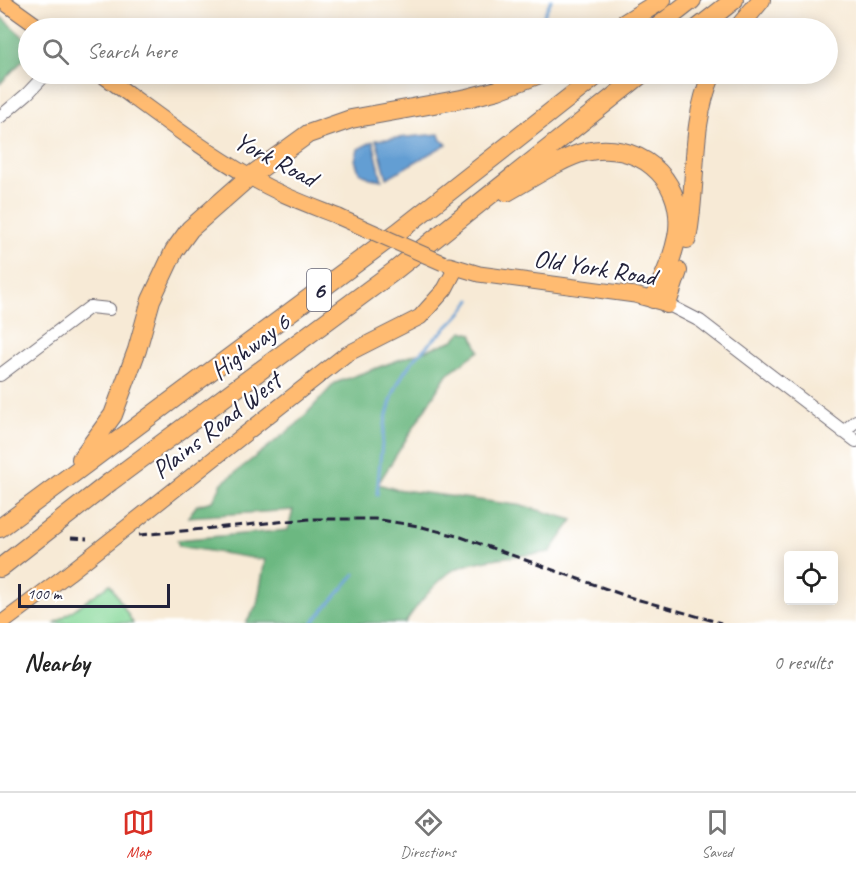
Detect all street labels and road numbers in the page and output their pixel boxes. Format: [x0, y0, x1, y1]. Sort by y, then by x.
street label: York Road [229, 124, 326, 197]
street label: Old York Road [531, 242, 662, 294]
road number: 6 [307, 269, 331, 311]
street label: Highway 6 [204, 305, 298, 387]
street label: Plains Road West [145, 363, 290, 486]

